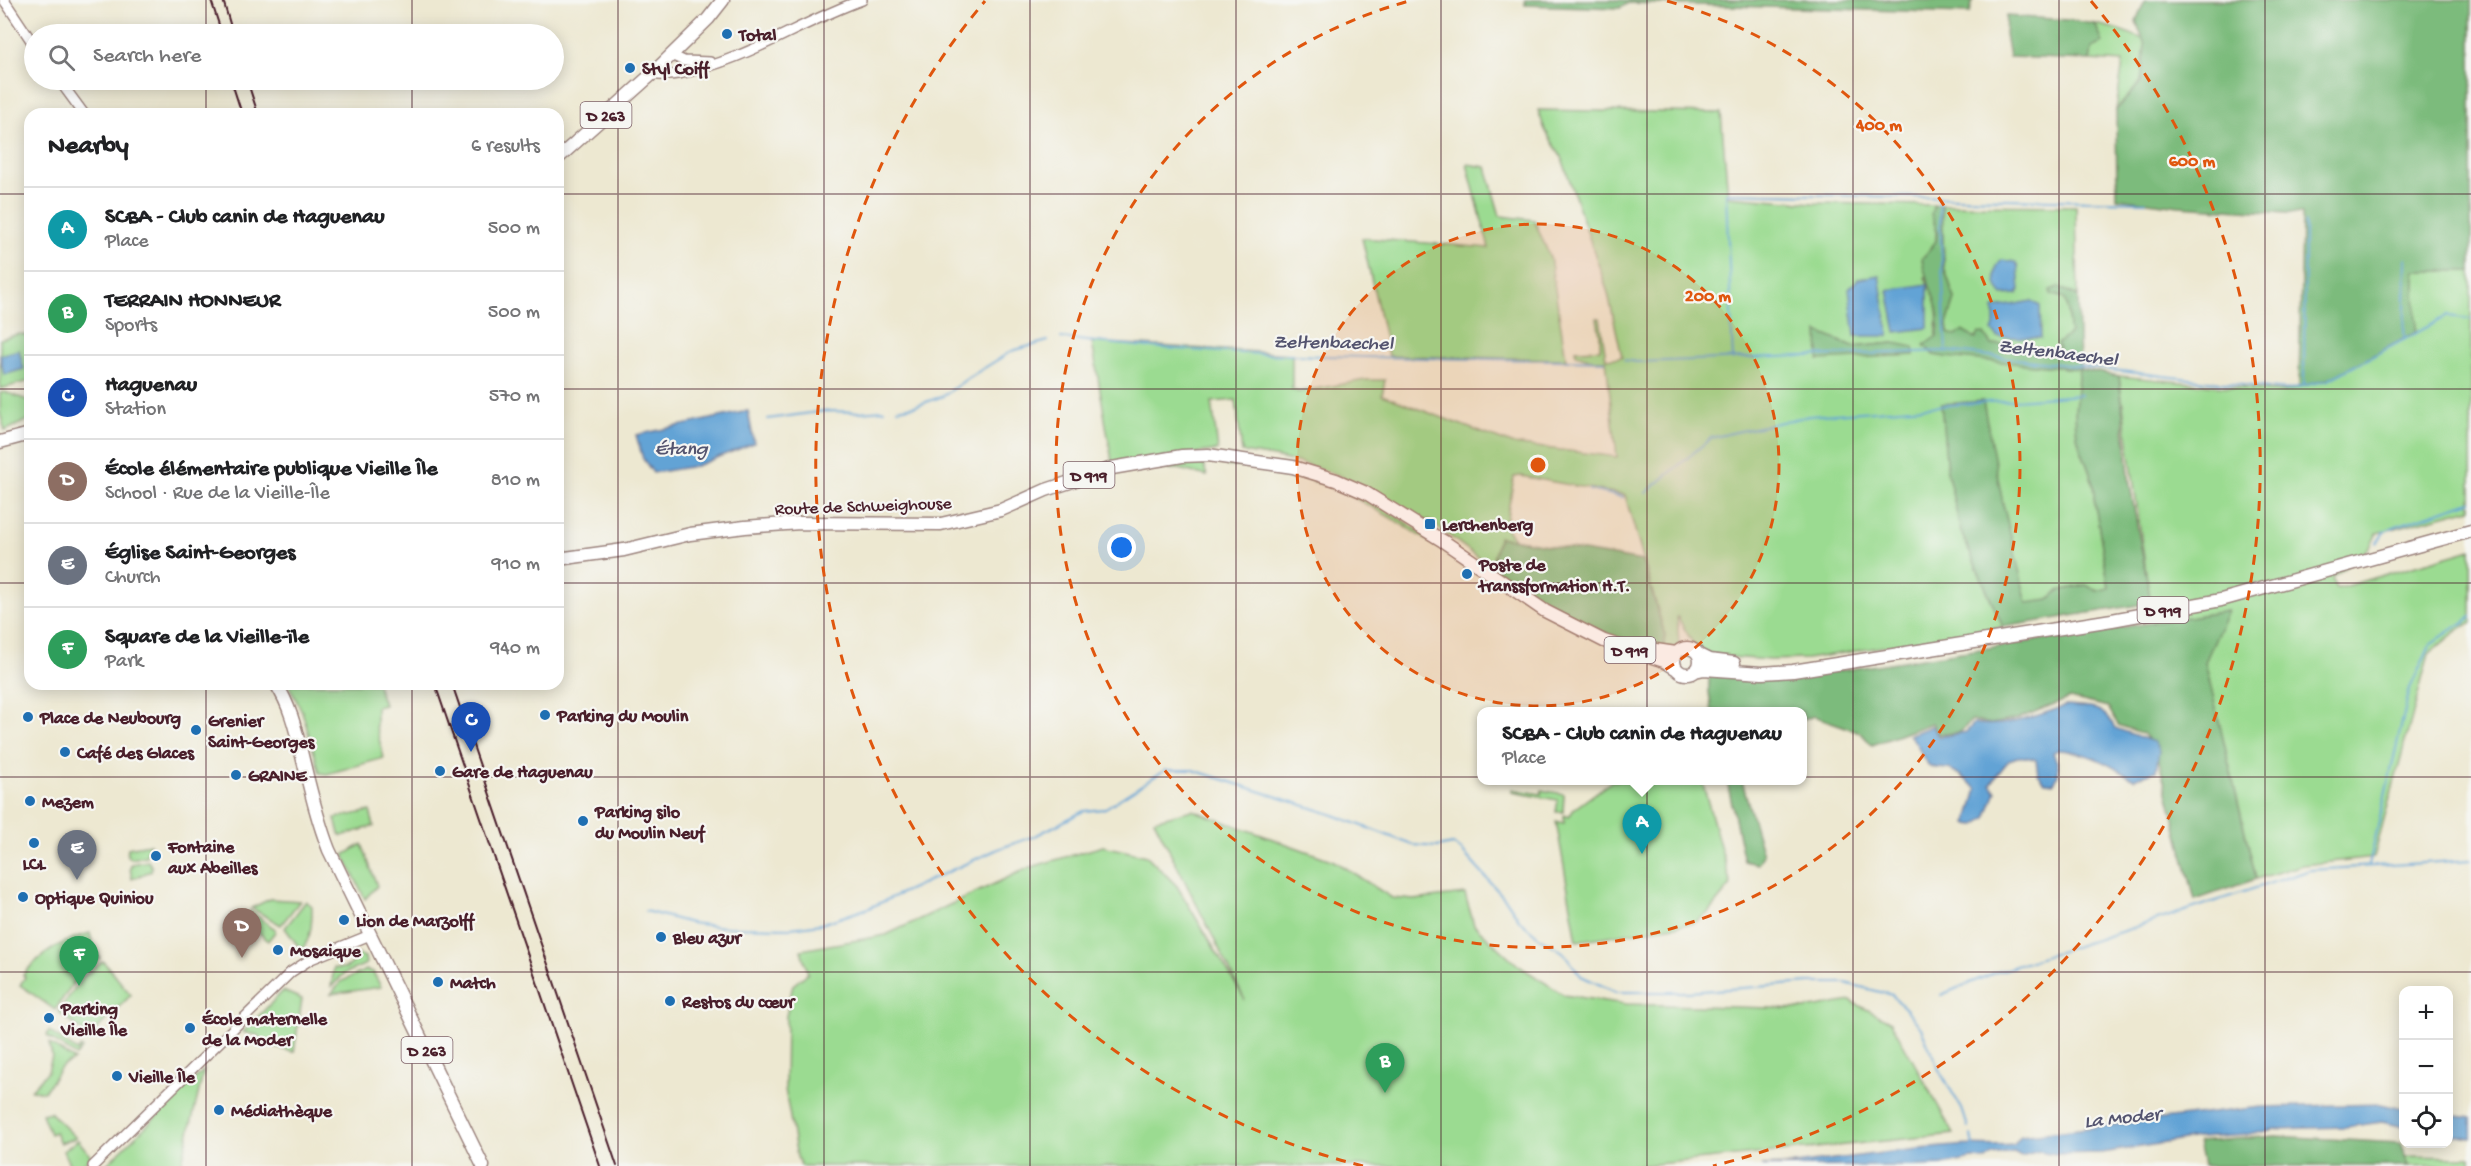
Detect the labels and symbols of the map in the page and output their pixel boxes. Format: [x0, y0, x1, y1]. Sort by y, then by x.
place label: Total [737, 26, 777, 47]
marker: Total [720, 27, 734, 41]
place label: Styl Coiff [642, 60, 710, 81]
marker: Styl Coiff [623, 61, 637, 75]
road number: D 263 [580, 102, 632, 128]
text: 400 m [1855, 116, 1902, 137]
text: 600 m [2169, 152, 2216, 173]
text: 200 m [1685, 287, 1731, 308]
water label: Zeltenbaechel [1273, 332, 1395, 357]
water label: Zeltenbaechel [1997, 336, 2120, 373]
water label: Étang [655, 439, 709, 462]
centre of rings [1528, 455, 1548, 475]
road number: D 919 [1064, 462, 1114, 488]
street label: Route de Schweighouse [774, 494, 953, 521]
place label: Lerchenberg [1442, 516, 1533, 537]
marker: Lerchenberg [1423, 517, 1437, 531]
your location [1107, 533, 1136, 562]
place label: Poste de transsformation H.T. [1477, 556, 1630, 598]
marker: Poste de transsformation H.T. [1460, 567, 1474, 581]
road number: D 919 [2138, 597, 2188, 623]
road number: D 919 [1604, 637, 1656, 663]
pin: C [452, 702, 490, 752]
place label: Parking du Moulin [556, 707, 689, 728]
marker: Parking du Moulin [538, 708, 552, 722]
place label: Place de Neubourg [39, 709, 181, 730]
marker: Place de Neubourg [21, 710, 35, 724]
place label: Grenier Saint-Georges [208, 712, 316, 754]
marker: Grenier Saint-Georges [189, 723, 203, 737]
place label: Café des Glaces [76, 744, 195, 765]
marker: Café des Glaces [58, 745, 72, 759]
place label: Gare de Haguenau [452, 763, 593, 784]
marker: Gare de Haguenau [433, 764, 447, 778]
place label: GRAINE [248, 767, 308, 788]
marker: GRAINE [229, 768, 243, 782]
place label: Mezem [42, 793, 94, 814]
marker: Mezem [23, 794, 37, 808]
place label: Parking silo du Moulin Neuf [594, 803, 706, 845]
pin: A [1622, 804, 1662, 854]
marker: Parking silo du Moulin Neuf [576, 814, 590, 828]
pin: E [58, 830, 97, 880]
marker: LCL [27, 836, 41, 850]
place label: Fontaine aux Abeilles [167, 838, 259, 880]
marker: Fontaine aux Abeilles [149, 849, 163, 863]
place label: LCL [23, 855, 47, 876]
place label: Optique Quiniou [35, 889, 154, 910]
marker: Optique Quiniou [16, 890, 30, 904]
pin: D [222, 908, 262, 958]
place label: Lion de Marzolff [356, 912, 475, 933]
marker: Lion de Marzolff [337, 913, 351, 927]
place label: Bleu azur [672, 929, 744, 950]
marker: Bleu azur [654, 930, 668, 944]
pin: F [60, 936, 98, 986]
place label: Mosaique [290, 942, 362, 963]
marker: Mosaique [271, 943, 285, 957]
place label: Match [450, 974, 496, 995]
marker: Match [431, 975, 445, 989]
place label: Restos du cœur [681, 993, 797, 1014]
marker: Restos du cœur [663, 994, 677, 1008]
place label: Parking Vieille Île [60, 1000, 128, 1042]
place label: École maternelle de la Moder [202, 1009, 328, 1052]
marker: Parking Vieille Île [42, 1011, 56, 1025]
marker: École maternelle de la Moder [183, 1021, 197, 1035]
road number: D 263 [402, 1037, 452, 1063]
pin: B [1366, 1044, 1404, 1093]
place label: Vieille Île [128, 1067, 196, 1089]
marker: Vieille Île [110, 1069, 124, 1083]
place label: Médiathèque [231, 1102, 333, 1123]
marker: Médiathèque [212, 1103, 226, 1117]
water label: La Moder [2083, 1104, 2166, 1135]

